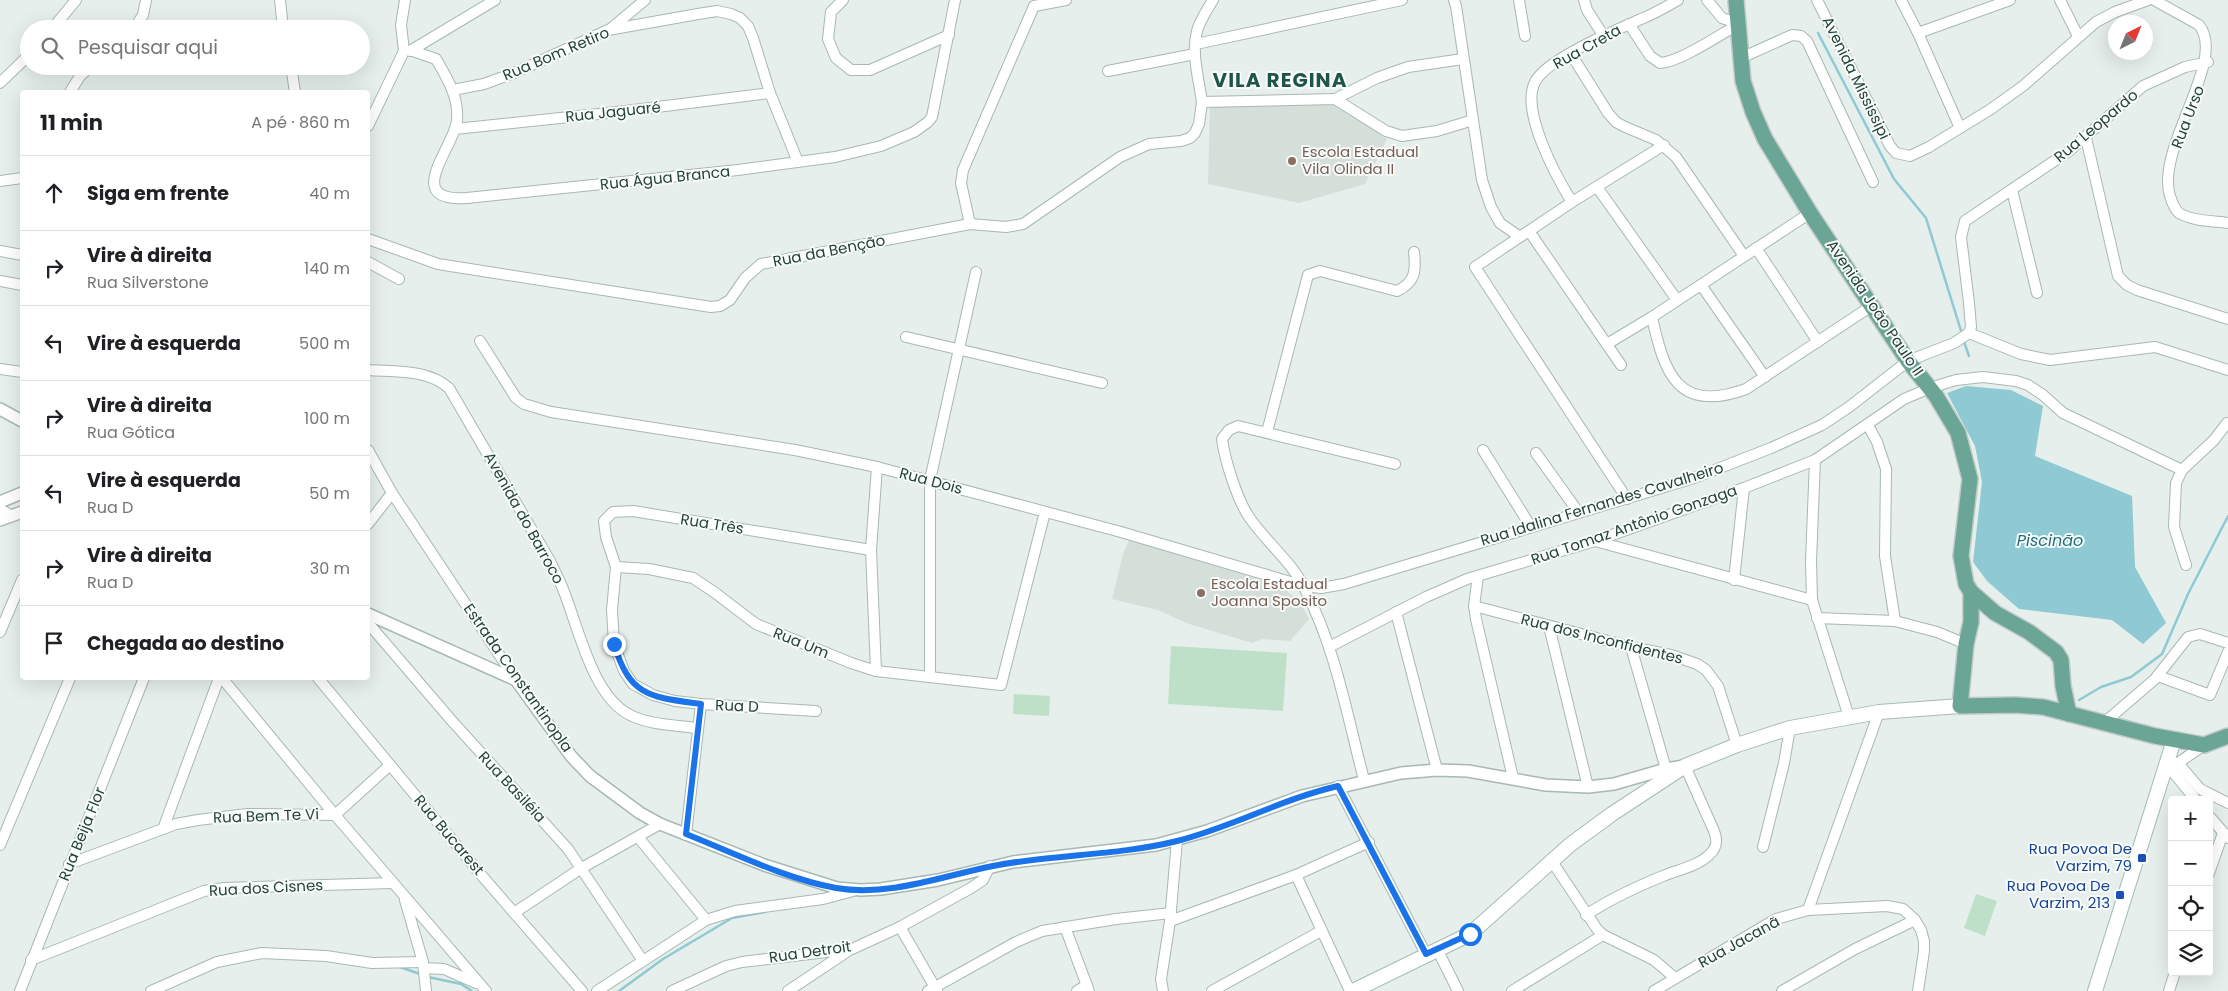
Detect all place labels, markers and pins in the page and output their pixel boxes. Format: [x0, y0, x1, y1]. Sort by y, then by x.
place label: Escola Estadual Vila Olinda II [1302, 141, 1419, 179]
marker: Escola Estadual Vila Olinda II [1286, 155, 1298, 167]
place label: Escola Estadual Joanna Sposito [1211, 573, 1328, 611]
marker: Escola Estadual Joanna Sposito [1195, 587, 1207, 599]
place label: Rua Povoa De Varzim, 79 [2029, 838, 2132, 876]
marker: Rua Povoa De Varzim, 79 [2136, 852, 2148, 864]
place label: Rua Povoa De Varzim, 213 [2007, 875, 2110, 913]
marker: Rua Povoa De Varzim, 213 [2114, 889, 2126, 901]

